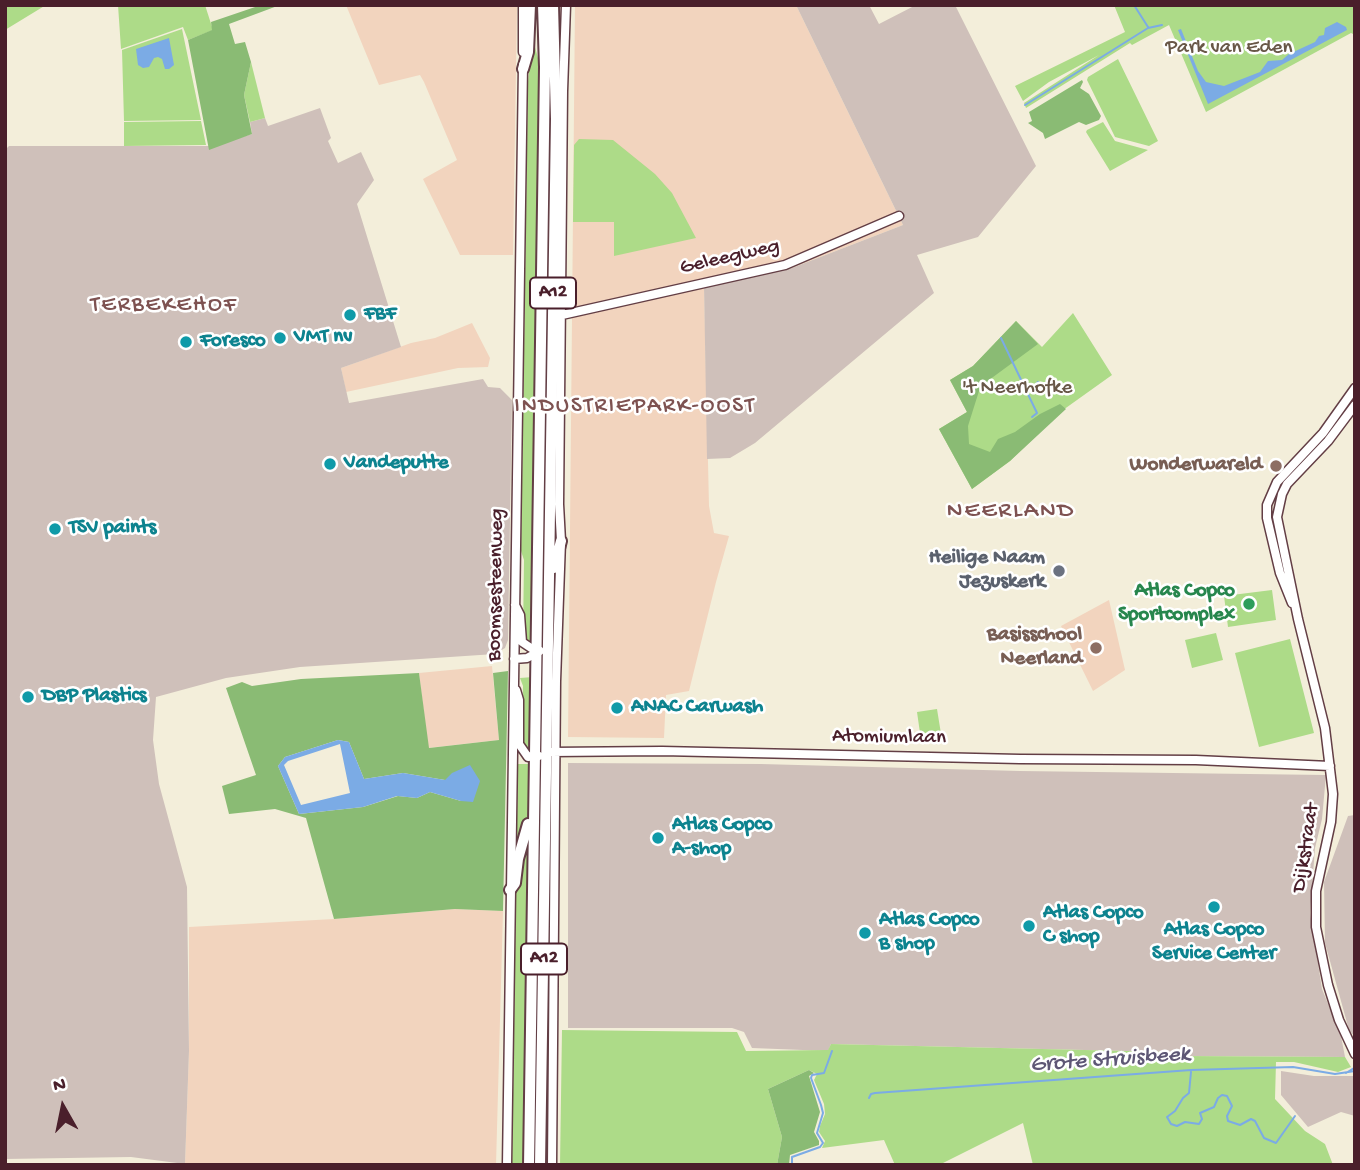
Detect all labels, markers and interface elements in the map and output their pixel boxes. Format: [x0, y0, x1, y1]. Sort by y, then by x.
park label: Park van Eden [1165, 36, 1293, 62]
street label: Geleegweg [678, 234, 782, 282]
road number: A12 [530, 278, 576, 308]
district label: TERBEKEHOF [92, 292, 236, 320]
place label: FBF [364, 302, 396, 328]
marker: FBF [342, 307, 358, 323]
place label: VMT nv [294, 325, 353, 351]
place label: Foresco [200, 329, 266, 355]
marker: VMT nv [272, 330, 288, 346]
marker: Foresco [178, 334, 194, 350]
park label: 't Neerhofke [962, 376, 1072, 402]
district label: INDUSTRIEPARK-OOST [516, 393, 754, 421]
place label: Vandeputte [344, 451, 449, 477]
place label: Wonderwareld [1130, 453, 1262, 479]
marker: Vandeputte [322, 456, 338, 472]
marker: Wonderwareld [1268, 458, 1284, 474]
district label: NEERLAND [948, 498, 1074, 526]
street label: Boomsesteenweg [483, 508, 511, 662]
place label: TSV paints [69, 516, 156, 542]
marker: TSV paints [47, 521, 63, 537]
place label: Heilige Naam Jezuskerk [929, 546, 1045, 596]
marker: Heilige Naam Jezuskerk [1051, 563, 1067, 579]
place label: Atlas Copco Sportcomplex [1118, 579, 1235, 629]
marker: Atlas Copco Sportcomplex [1241, 596, 1257, 612]
place label: Basisschool Neerland [987, 623, 1082, 673]
marker: Basisschool Neerland [1088, 640, 1104, 656]
place label: DBP Plastics [42, 684, 147, 710]
marker: DBP Plastics [20, 689, 36, 705]
place label: ANAC Carwash [631, 695, 763, 721]
marker: ANAC Carwash [609, 700, 625, 716]
street label: Atomiumlaan [832, 724, 946, 752]
street label: Dijkstraat [1288, 802, 1326, 894]
place label: Atlas Copco A-shop [672, 813, 773, 863]
marker: Atlas Copco A-shop [650, 830, 666, 846]
marker: Atlas Copco Service Center [1206, 899, 1222, 915]
place label: Atlas Copco C shop [1043, 901, 1144, 951]
place label: Atlas Copco B shop [879, 908, 980, 958]
marker: Atlas Copco C shop [1021, 918, 1037, 934]
place label: Atlas Copco Service Center [1152, 918, 1276, 968]
marker: Atlas Copco B shop [857, 925, 873, 941]
road number: A12 [521, 944, 567, 974]
water label: Grote Struisbeek [1029, 1042, 1191, 1080]
north arrow [28, 1072, 98, 1142]
text: N [52, 1073, 68, 1098]

